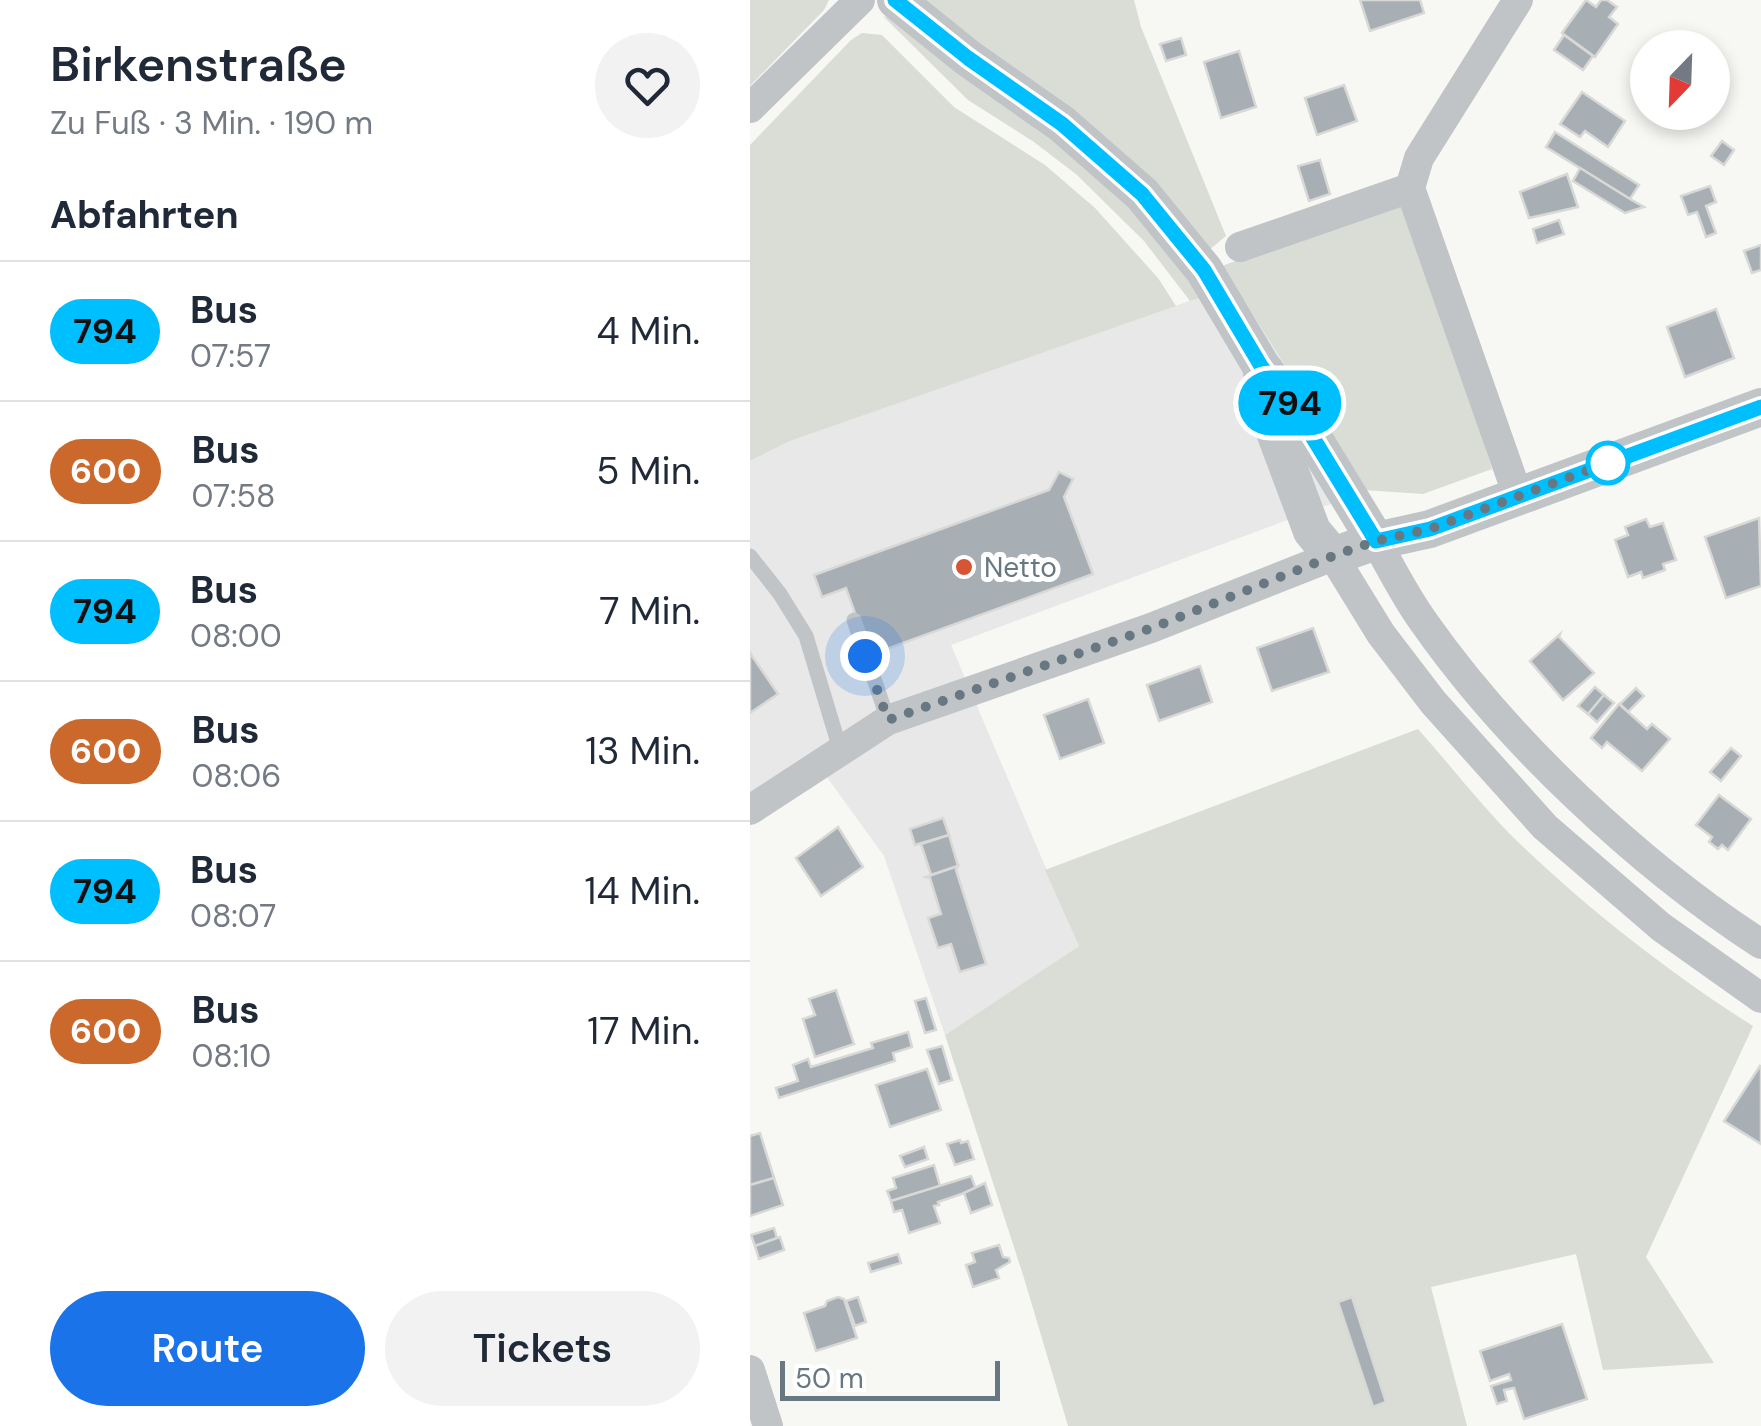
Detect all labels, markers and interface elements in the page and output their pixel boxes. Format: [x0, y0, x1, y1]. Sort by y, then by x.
north arrow [1630, 30, 1730, 130]
map controls [1630, 30, 1730, 130]
text: Birkenstraße [50, 33, 347, 96]
button: heart [595, 33, 700, 138]
text: Zu Fuß · 3 Min. · 190 m [50, 102, 373, 144]
text: Abfahrten [50, 190, 239, 240]
text: Bus [190, 285, 258, 335]
text: 4 Min. [596, 306, 700, 356]
text: 794 [73, 308, 137, 354]
text: 07:57 [190, 335, 271, 377]
line badge: 794 [1232, 370, 1348, 436]
text: 794 [1258, 380, 1322, 426]
text: Bus [191, 425, 259, 475]
unlabelled marker [1587, 442, 1629, 484]
text: 5 Min. [596, 446, 700, 496]
text: 600 [70, 448, 141, 494]
text: 07:58 [191, 475, 275, 517]
place label: Netto [984, 549, 1057, 586]
marker: Netto [953, 556, 975, 578]
text: Bus [190, 565, 258, 615]
text: 7 Min. [599, 586, 700, 636]
text: 794 [73, 588, 137, 634]
text: 08:00 [190, 615, 282, 657]
your location [840, 631, 890, 681]
text: Bus [191, 705, 259, 755]
text: 13 Min. [585, 726, 700, 776]
text: 600 [70, 728, 141, 774]
text: 08:06 [191, 755, 281, 797]
text: Bus [190, 845, 258, 895]
text: 14 Min. [585, 866, 700, 916]
text: 794 [73, 868, 137, 914]
text: 08:07 [190, 895, 276, 937]
text: Bus [191, 985, 259, 1035]
text: 17 Min. [587, 1006, 700, 1056]
text: 600 [70, 1008, 141, 1054]
text: 08:10 [191, 1035, 271, 1077]
button: Route [50, 1291, 365, 1406]
button: Tickets [385, 1291, 700, 1406]
scale bar [780, 1356, 1000, 1400]
text: 50 m [795, 1360, 864, 1397]

